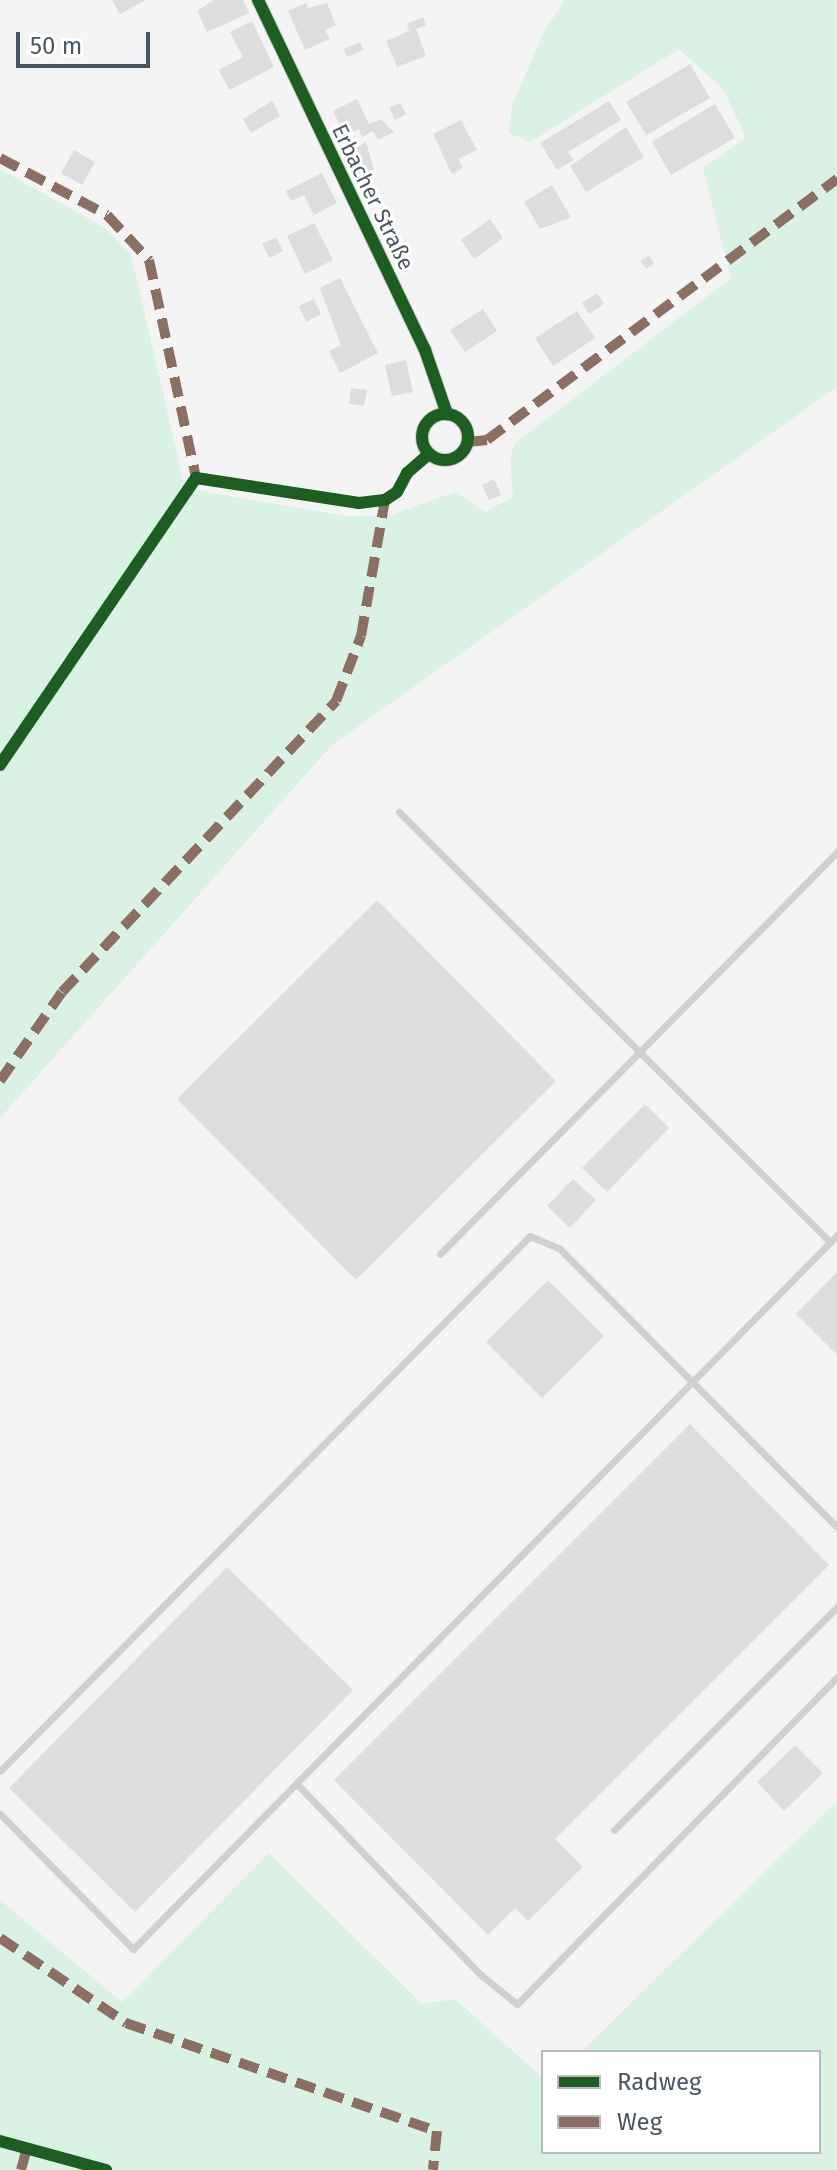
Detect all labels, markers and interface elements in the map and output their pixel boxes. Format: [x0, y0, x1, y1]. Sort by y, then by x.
scale bar [20, 16, 154, 66]
text: 50 m [30, 32, 82, 60]
street label: Erbacher Straße [326, 120, 420, 274]
legend [541, 2050, 821, 2154]
text: Radweg [617, 2068, 701, 2096]
text: Weg [617, 2108, 662, 2136]

